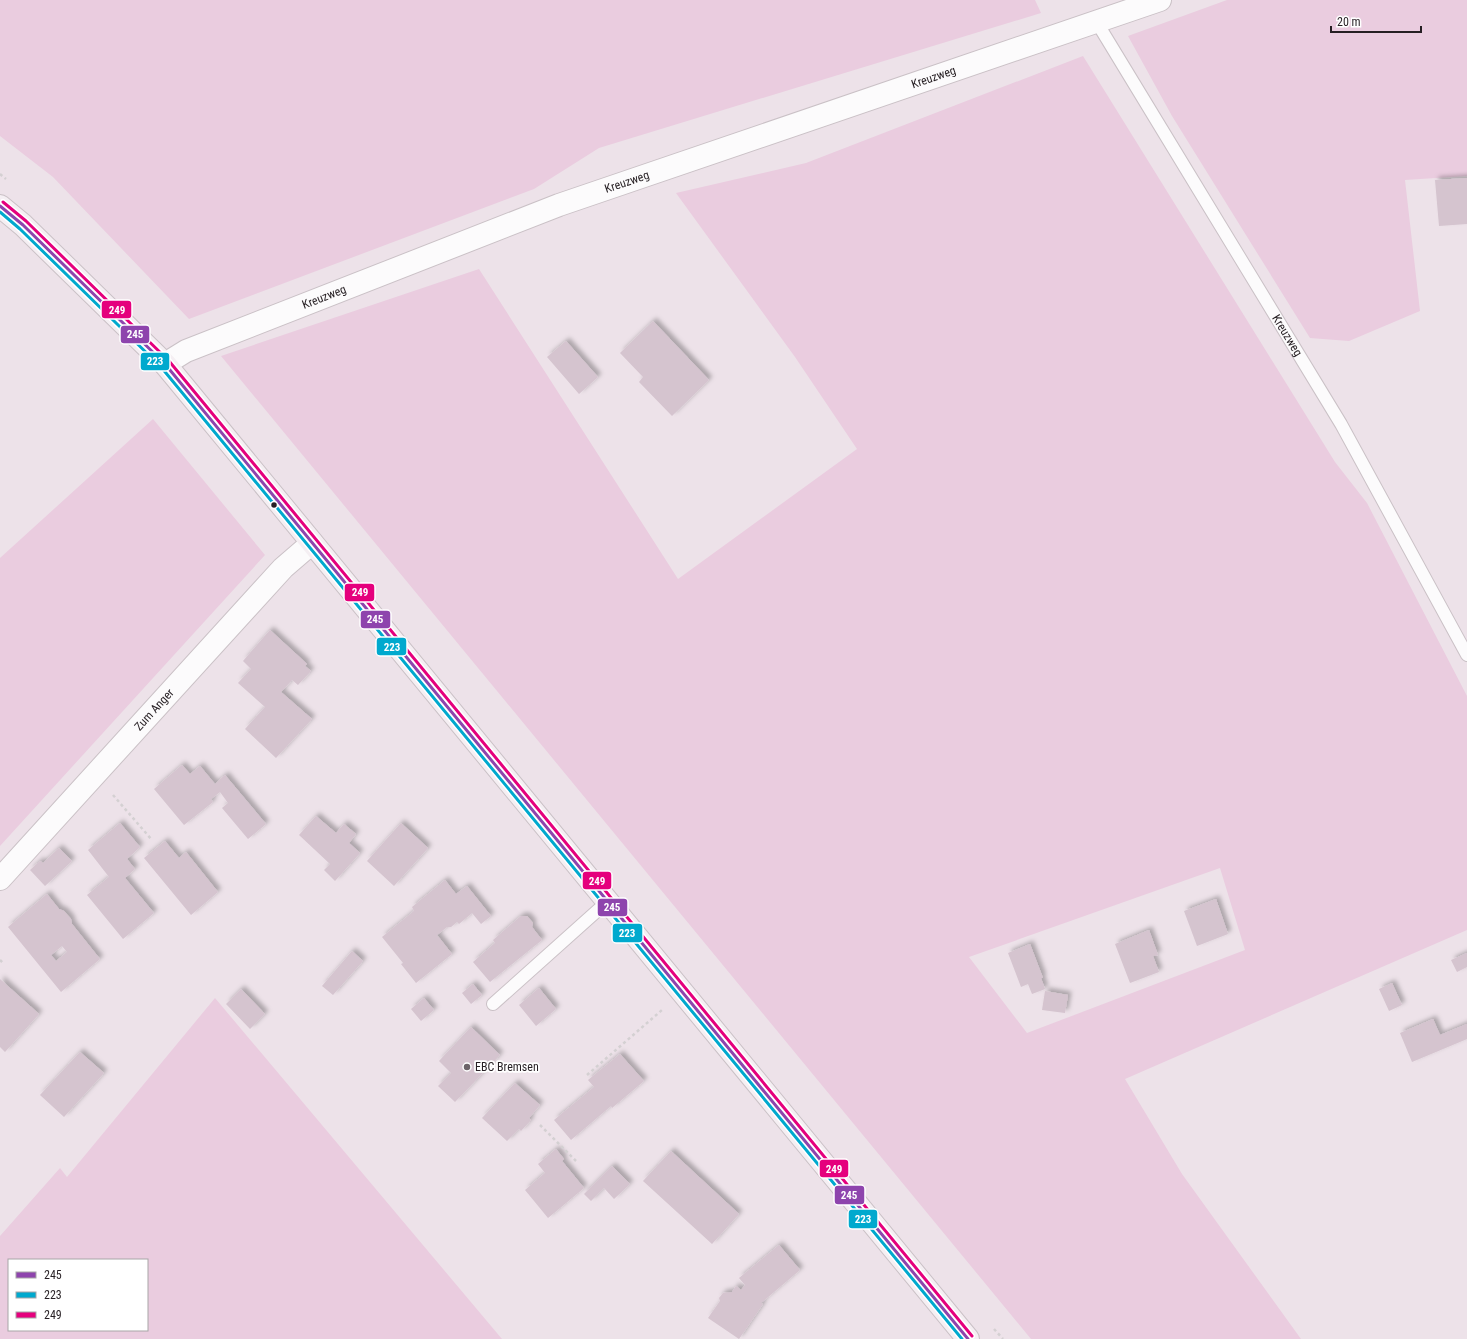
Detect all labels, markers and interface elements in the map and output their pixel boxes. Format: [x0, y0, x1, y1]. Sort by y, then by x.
scale bar [1331, 8, 1421, 34]
text: 20 m [1337, 15, 1361, 29]
street label: Kreuzweg [909, 63, 958, 91]
street label: Kreuzweg [603, 168, 651, 196]
street label: Kreuzweg [300, 282, 348, 312]
line badge: 249 [101, 300, 132, 319]
text: 249 [109, 304, 125, 317]
street label: Kreuzweg [1269, 312, 1305, 359]
line badge: 245 [120, 325, 150, 344]
text: 245 [127, 328, 144, 341]
line badge: 223 [140, 352, 170, 371]
text: 223 [147, 355, 164, 368]
unlabelled marker [269, 500, 279, 510]
line badge: 249 [344, 583, 375, 602]
text: 249 [352, 586, 368, 599]
line badge: 245 [360, 610, 391, 629]
text: 245 [367, 613, 384, 626]
line badge: 223 [376, 637, 407, 656]
text: 223 [384, 641, 401, 654]
street label: Zum Anger [132, 686, 177, 733]
line badge: 249 [582, 871, 612, 890]
text: 249 [589, 875, 605, 888]
line badge: 245 [597, 898, 628, 917]
text: 245 [604, 901, 621, 914]
line badge: 223 [612, 923, 643, 943]
text: 223 [619, 927, 636, 940]
place label: EBC Bremsen [475, 1060, 539, 1074]
marker: EBC Bremsen [462, 1062, 472, 1072]
line badge: 249 [819, 1159, 849, 1178]
text: 249 [826, 1163, 842, 1176]
line badge: 245 [834, 1185, 865, 1205]
text: 245 [841, 1189, 858, 1202]
line badge: 223 [848, 1209, 878, 1229]
text: 223 [855, 1213, 872, 1226]
legend [8, 1259, 148, 1331]
text: 245 [44, 1268, 62, 1282]
text: 223 [44, 1288, 62, 1302]
text: 249 [44, 1308, 62, 1322]

